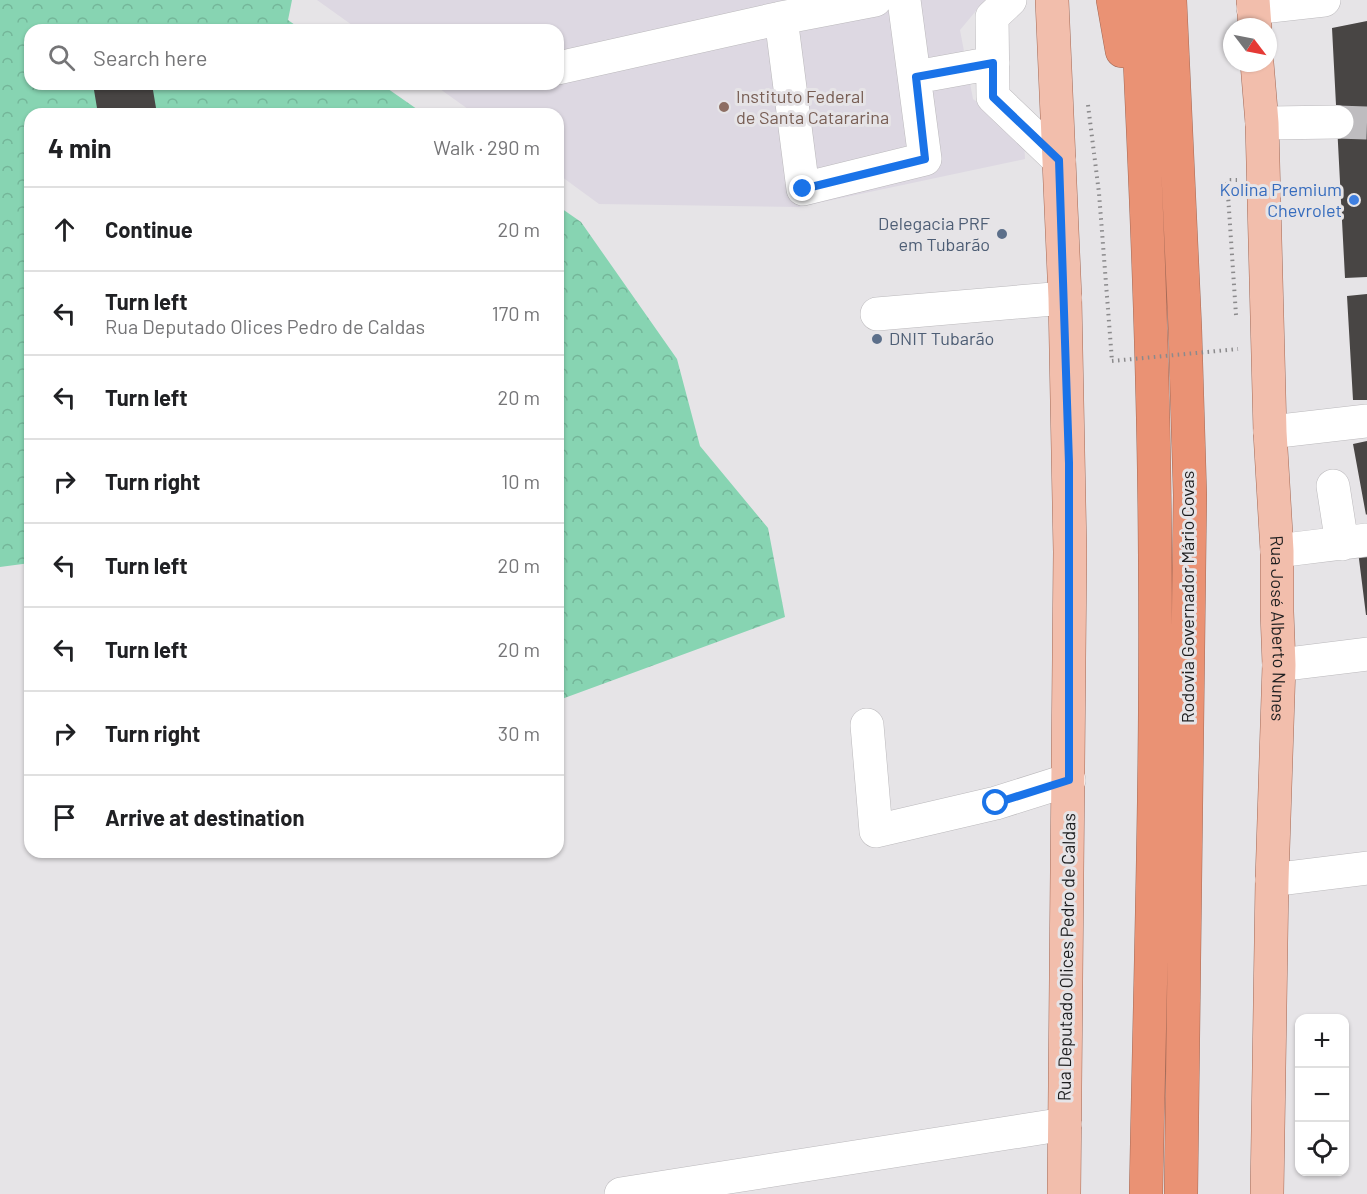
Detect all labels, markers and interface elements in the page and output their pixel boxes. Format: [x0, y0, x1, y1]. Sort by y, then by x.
north arrow [1223, 18, 1277, 72]
search box [24, 24, 564, 90]
icon: search [45, 41, 78, 74]
text: Search here [93, 44, 207, 70]
place label: Instituto Federal de Santa Catararina [736, 85, 889, 128]
marker: Instituto Federal de Santa Catararina [717, 100, 731, 114]
text: 4 min [48, 132, 112, 163]
text: Walk · 290 m [433, 135, 540, 159]
route end [789, 175, 815, 201]
place label: Kolina Premium Chevrolet [1220, 178, 1342, 221]
marker: Kolina Premium Chevrolet [1347, 193, 1361, 207]
place label: Delegacia PRF em Tubarão [878, 212, 990, 255]
icon: ahead [48, 213, 81, 246]
text: Continue [105, 216, 193, 242]
text: 20 m [497, 217, 540, 241]
marker: Delegacia PRF em Tubarão [995, 227, 1009, 241]
text: Turn left [105, 288, 188, 314]
icon: left [48, 297, 81, 330]
text: 170 m [492, 301, 540, 325]
text: Rua Deputado Olices Pedro de Caldas [105, 314, 425, 338]
place label: DNIT Tubarão [889, 327, 994, 349]
marker: DNIT Tubarão [870, 332, 884, 346]
icon: left [48, 381, 81, 414]
text: Turn left [105, 384, 188, 410]
text: 20 m [497, 385, 540, 409]
icon: right [48, 465, 81, 498]
text: Turn right [105, 468, 200, 494]
text: 10 m [501, 469, 540, 493]
street label: Rodovia Governador Mário Covas [1176, 471, 1198, 723]
street label: Rua José Alberto Nunes [1266, 535, 1291, 722]
icon: left [48, 549, 81, 582]
text: Turn left [105, 552, 188, 578]
text: 20 m [497, 553, 540, 577]
icon: left [48, 633, 81, 666]
text: Turn left [105, 636, 188, 662]
text: 20 m [497, 637, 540, 661]
icon: right [48, 717, 81, 750]
text: Turn right [105, 720, 200, 746]
text: 30 m [498, 721, 540, 745]
route start [982, 789, 1008, 815]
icon: arrive [48, 801, 81, 834]
text: Arrive at destination [105, 804, 304, 830]
street label: Rua Deputado Olices Pedro de Caldas [1052, 813, 1080, 1101]
map controls [1295, 1014, 1349, 1176]
button: + [1295, 1014, 1349, 1068]
button: − [1295, 1068, 1349, 1122]
button: locate [1295, 1122, 1349, 1176]

